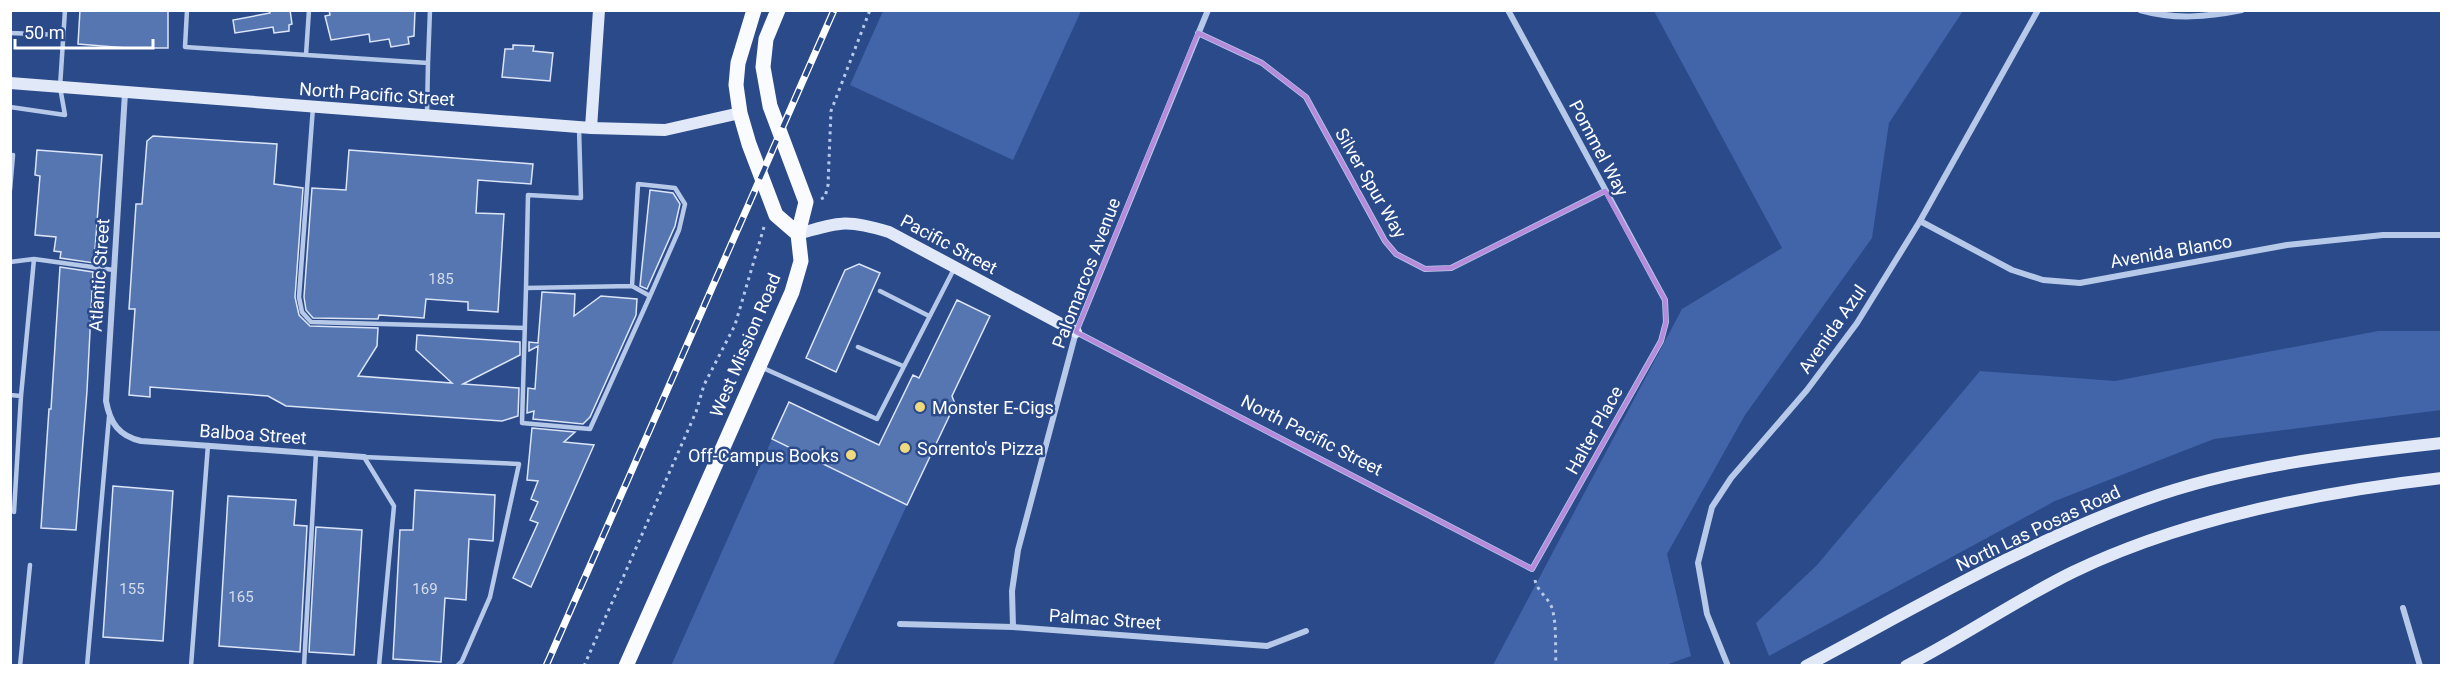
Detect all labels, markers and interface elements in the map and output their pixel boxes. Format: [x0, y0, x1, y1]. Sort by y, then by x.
scale bar [15, 12, 153, 50]
text: 50 m [24, 22, 64, 43]
street label: North Pacific Street [298, 78, 456, 110]
street label: Pommel Way [1565, 97, 1633, 200]
street label: Silver Spur Way [1331, 124, 1411, 242]
street label: Palomarcos Avenue [1048, 195, 1124, 351]
street label: Pacific Street [897, 210, 1001, 278]
street label: Atlantic Street [85, 218, 113, 332]
street label: Avenida Blanco [2109, 230, 2233, 272]
house number: 185 [428, 270, 454, 288]
street label: West Mission Road [705, 270, 785, 420]
street label: Avenida Azul [1794, 281, 1870, 377]
street label: Halter Place [1561, 382, 1627, 478]
street label: North Pacific Street [1238, 390, 1386, 480]
place label: Monster E-Cigs [932, 397, 1054, 418]
marker: Monster E-Cigs [913, 400, 927, 414]
street label: Balboa Street [199, 420, 307, 448]
place label: Sorrento's Pizza [917, 438, 1044, 459]
marker: Sorrento's Pizza [898, 441, 912, 455]
place label: Off-Campus Books [688, 445, 839, 466]
marker: Off-Campus Books [844, 448, 858, 462]
street label: North Las Posas Road [1953, 481, 2123, 575]
house number: 155 [119, 580, 145, 598]
house number: 169 [412, 580, 438, 598]
house number: 165 [228, 588, 254, 606]
street label: Palmac Street [1048, 605, 1162, 633]

